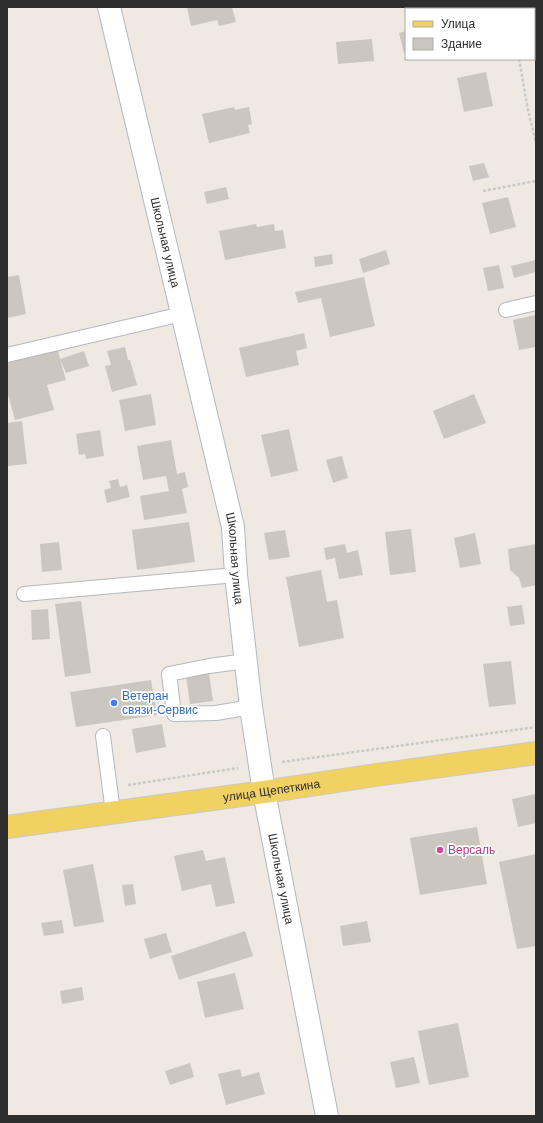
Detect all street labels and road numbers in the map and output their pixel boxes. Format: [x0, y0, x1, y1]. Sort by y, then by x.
street label: Школьная улица [148, 196, 183, 289]
street label: Школьная улица [223, 511, 246, 605]
street label: улица Щепеткина [222, 777, 321, 805]
street label: Школьная улица [265, 832, 297, 926]

